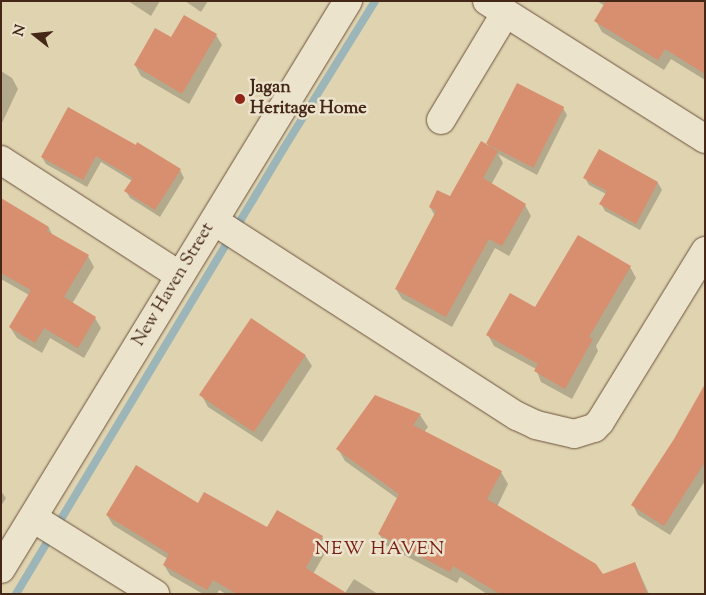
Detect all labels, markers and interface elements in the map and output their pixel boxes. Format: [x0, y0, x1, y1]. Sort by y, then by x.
north arrow [10, 10, 60, 60]
text: N [9, 23, 32, 39]
place label: Jagan Heritage Home [250, 78, 367, 120]
marker: Jagan Heritage Home [234, 93, 246, 105]
street label: New Haven Street [129, 219, 219, 351]
district label: NEW HAVEN [314, 539, 446, 561]

